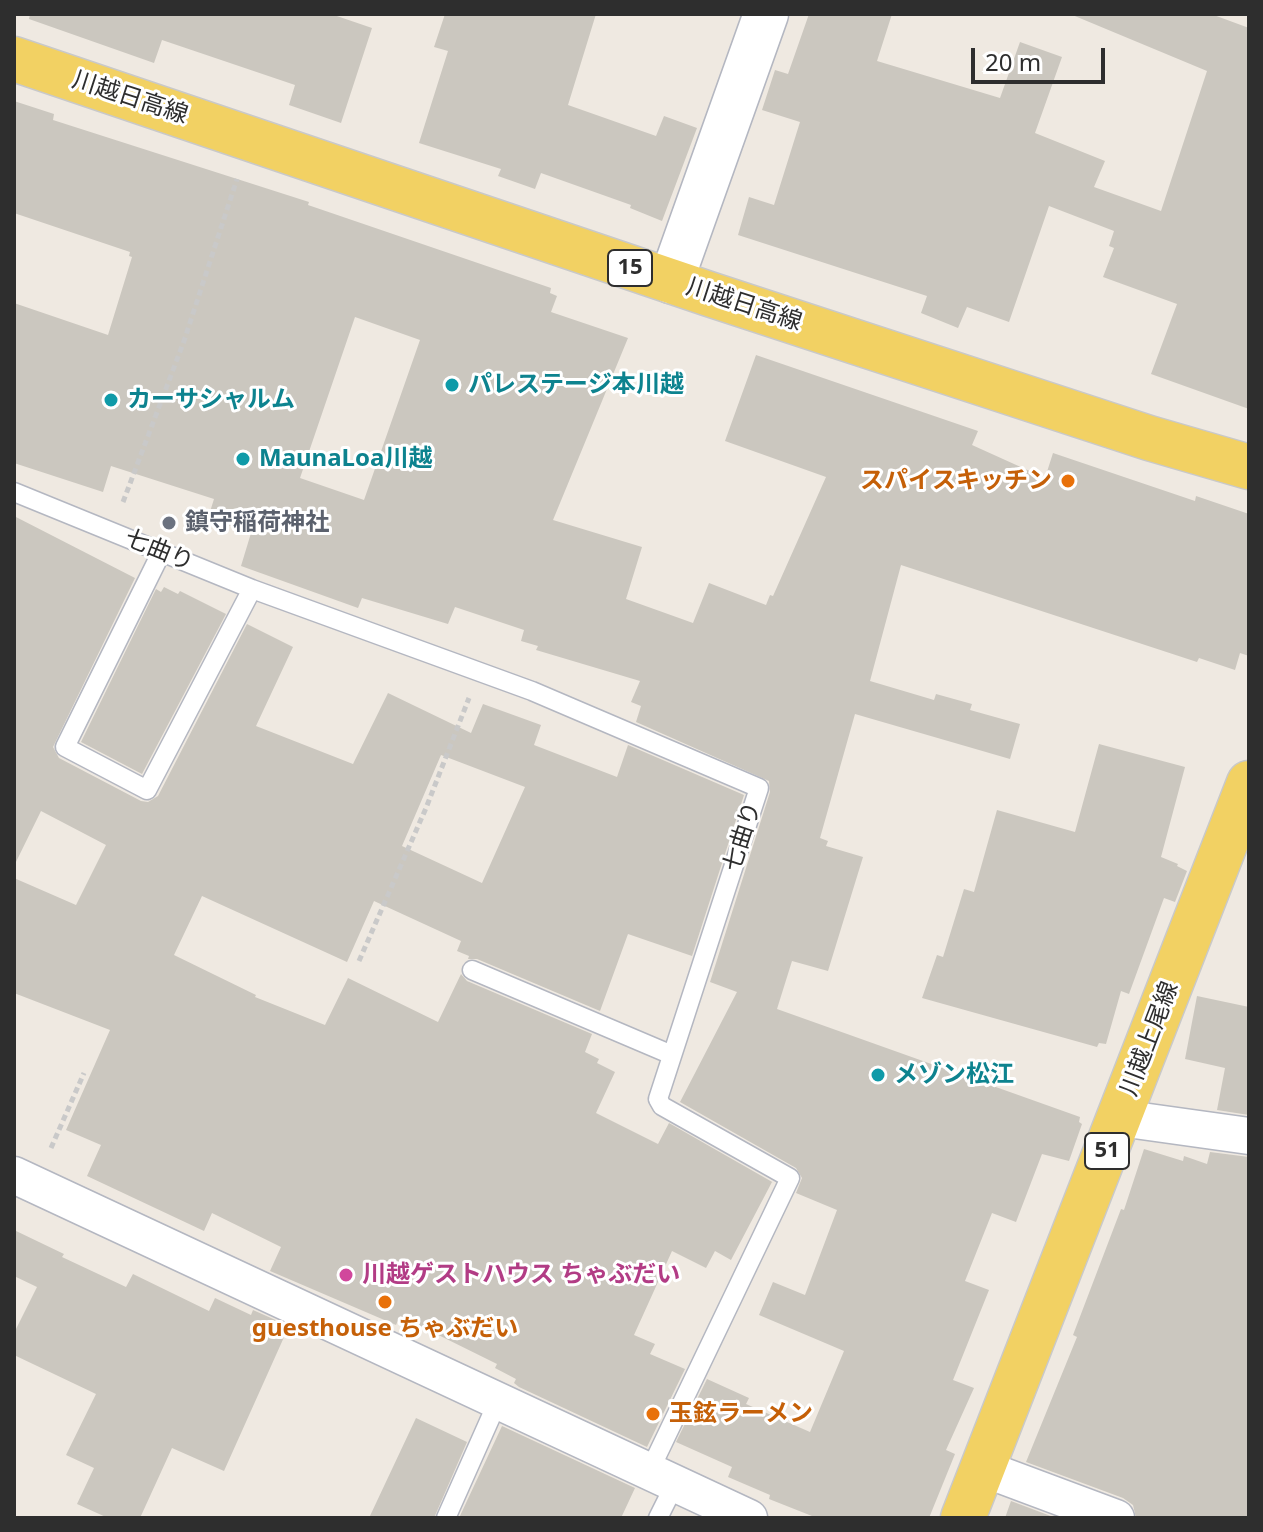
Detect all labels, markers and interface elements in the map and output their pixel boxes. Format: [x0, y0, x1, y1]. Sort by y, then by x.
scale bar [975, 32, 1109, 82]
text: 20 m [985, 45, 1041, 78]
street label: 川越日高線 [68, 66, 192, 130]
road number: 15 [608, 250, 652, 286]
street label: 川越日高線 [682, 273, 806, 337]
place label: パレステージ本川越 [468, 371, 684, 399]
marker: パレステージ本川越 [443, 376, 461, 394]
place label: カーサシャルム [127, 386, 295, 414]
marker: カーサシャルム [102, 391, 120, 409]
place label: MaunaLoa川越 [259, 445, 432, 473]
marker: MaunaLoa川越 [234, 450, 252, 468]
place label: スパイスキッチン [860, 467, 1052, 495]
marker: スパイスキッチン [1059, 472, 1077, 490]
place label: 鎮守稲荷神社 [185, 509, 329, 537]
marker: 鎮守稲荷神社 [160, 514, 178, 532]
street label: 七曲り [120, 524, 198, 578]
street label: 七曲り [718, 798, 768, 876]
street label: 川越上尾線 [1115, 978, 1185, 1100]
place label: メゾン松江 [894, 1061, 1014, 1089]
marker: メゾン松江 [869, 1066, 887, 1084]
road number: 51 [1085, 1133, 1129, 1169]
place label: 川越ゲストハウス ちゃぶだい [362, 1261, 680, 1289]
marker: 川越ゲストハウス ちゃぶだい [337, 1266, 355, 1284]
marker: guesthouse ちゃぶだい [376, 1293, 394, 1311]
place label: guesthouse ちゃぶだい [252, 1315, 518, 1343]
place label: 玉鉉ラーメン [669, 1400, 813, 1428]
marker: 玉鉉ラーメン [644, 1405, 662, 1423]

